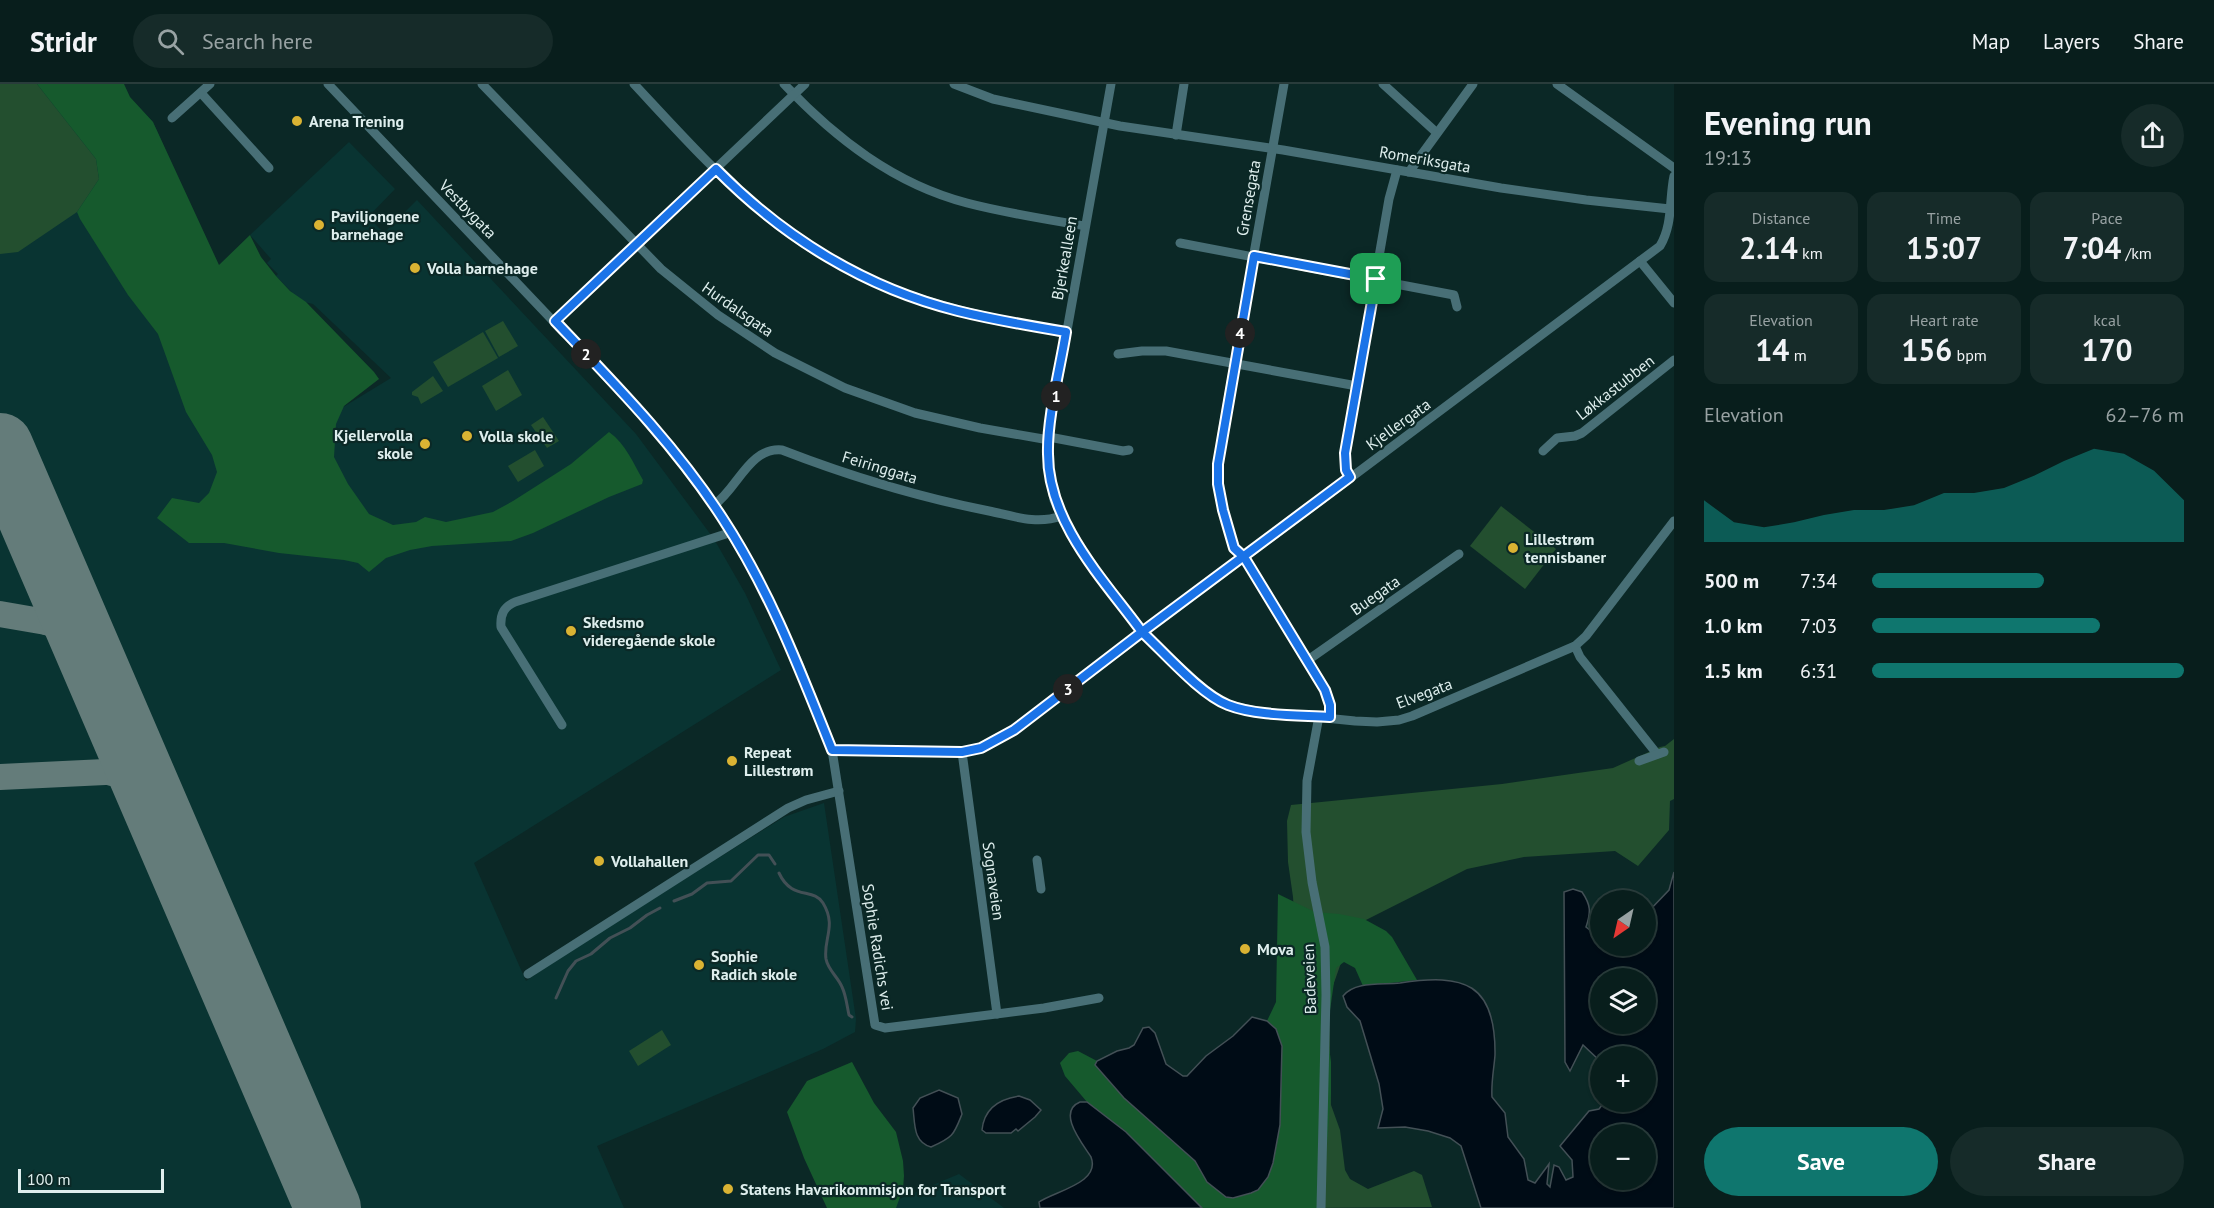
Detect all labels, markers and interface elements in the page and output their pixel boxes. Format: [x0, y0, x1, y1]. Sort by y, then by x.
search box [133, 14, 553, 68]
text: Stridr [30, 23, 97, 60]
icon: search [154, 25, 187, 58]
text: Search here [202, 27, 313, 55]
text: Map [1972, 28, 2010, 55]
text: Layers [2043, 28, 2100, 55]
text: Share [2133, 28, 2184, 55]
text: Evening run [1704, 101, 1872, 144]
button: share [2121, 104, 2184, 167]
place label: Arena Trening [309, 111, 404, 131]
marker: Arena Trening [290, 114, 304, 128]
street label: Romeriksgata [1378, 141, 1472, 177]
text: 19:13 [1704, 145, 1752, 171]
street label: Grensegata [1231, 158, 1265, 238]
street label: Vestbygata [434, 175, 501, 243]
place label: Paviljongene barnehage [331, 206, 419, 244]
text: Distance [1752, 208, 1810, 228]
text: Time [1927, 208, 1961, 228]
text: Pace [2091, 208, 2123, 228]
street label: Bjerkealleen [1047, 214, 1081, 302]
marker: Paviljongene barnehage [312, 218, 326, 232]
text: 2.14 [1739, 228, 1798, 267]
text: 15:07 [1906, 228, 1982, 267]
text: 7:04 [2062, 228, 2121, 267]
text: km [1798, 243, 1823, 263]
text: /km [2121, 243, 2152, 263]
pin [1350, 253, 1401, 304]
place label: Volla barnehage [426, 258, 538, 278]
marker: Volla barnehage [408, 261, 422, 275]
icon: arrive [1359, 262, 1392, 295]
street label: Hurdalsgata [698, 277, 778, 341]
text: Elevation [1749, 310, 1813, 330]
text: Heart rate [1909, 310, 1979, 330]
text: kcal [2093, 310, 2121, 330]
pin: 4 [1225, 318, 1255, 348]
text: 4 [1235, 323, 1245, 343]
text: 14 [1755, 330, 1789, 369]
text: 156 [1901, 330, 1952, 369]
text: 170 [2081, 330, 2133, 369]
pin: 2 [571, 339, 601, 369]
text: 2 [581, 344, 591, 364]
text: m [1789, 345, 1807, 365]
text: bpm [1952, 345, 1987, 365]
street label: Løkkastubben [1572, 350, 1658, 424]
pin: 1 [1041, 381, 1071, 411]
text: 1 [1051, 386, 1061, 406]
street label: Kjellergata [1362, 394, 1434, 454]
text: Elevation [1704, 402, 1784, 428]
text: 62–76 m [2106, 402, 2184, 428]
place label: Kjellervolla skole [334, 425, 413, 463]
place label: Volla skole [478, 426, 553, 446]
marker: Volla skole [460, 429, 474, 443]
marker: Kjellervolla skole [418, 437, 432, 451]
street label: Feiringgata [840, 446, 920, 488]
place label: Lillestrøm tennisbaner [1525, 529, 1606, 567]
marker: Lillestrøm tennisbaner [1506, 541, 1520, 555]
text: 500 m [1704, 568, 1759, 594]
text: 7:34 [1800, 568, 1837, 594]
street label: Buegata [1346, 571, 1404, 619]
place label: Skedsmo videregående skole [582, 612, 715, 650]
text: 1.0 km [1704, 613, 1763, 639]
text: 7:03 [1800, 613, 1837, 639]
marker: Skedsmo videregående skole [564, 624, 578, 638]
text: 1.5 km [1704, 658, 1763, 684]
text: 6:31 [1800, 658, 1837, 684]
street label: Elvegata [1393, 673, 1455, 713]
pin: 3 [1053, 674, 1083, 704]
text: 3 [1063, 679, 1073, 699]
place label: Repeat Lillestrøm [744, 742, 814, 780]
marker: Repeat Lillestrøm [725, 754, 739, 768]
street label: Sognaveien [979, 840, 1009, 922]
place label: Vollahallen [610, 851, 688, 871]
marker: Vollahallen [592, 854, 606, 868]
street label: Sophie Radichs vei [858, 882, 898, 1012]
north arrow [1590, 890, 1656, 956]
map controls [1590, 890, 1656, 1190]
place label: Mova [1257, 939, 1294, 959]
marker: Mova [1238, 942, 1252, 956]
street label: Badeveien [1298, 943, 1320, 1015]
place label: Sophie Radich skole [711, 946, 797, 984]
marker: Sophie Radich skole [692, 958, 706, 972]
button: layers [1590, 968, 1656, 1034]
button: + [1590, 1046, 1656, 1112]
button: − [1590, 1124, 1656, 1190]
button: Save [1704, 1127, 1938, 1196]
button: Share [1950, 1127, 2184, 1196]
scale bar [18, 1166, 164, 1194]
text: 100 m [27, 1169, 70, 1189]
place label: Statens Havarikommisjon for Transport [740, 1179, 1006, 1199]
marker: Statens Havarikommisjon for Transport [721, 1182, 735, 1196]

